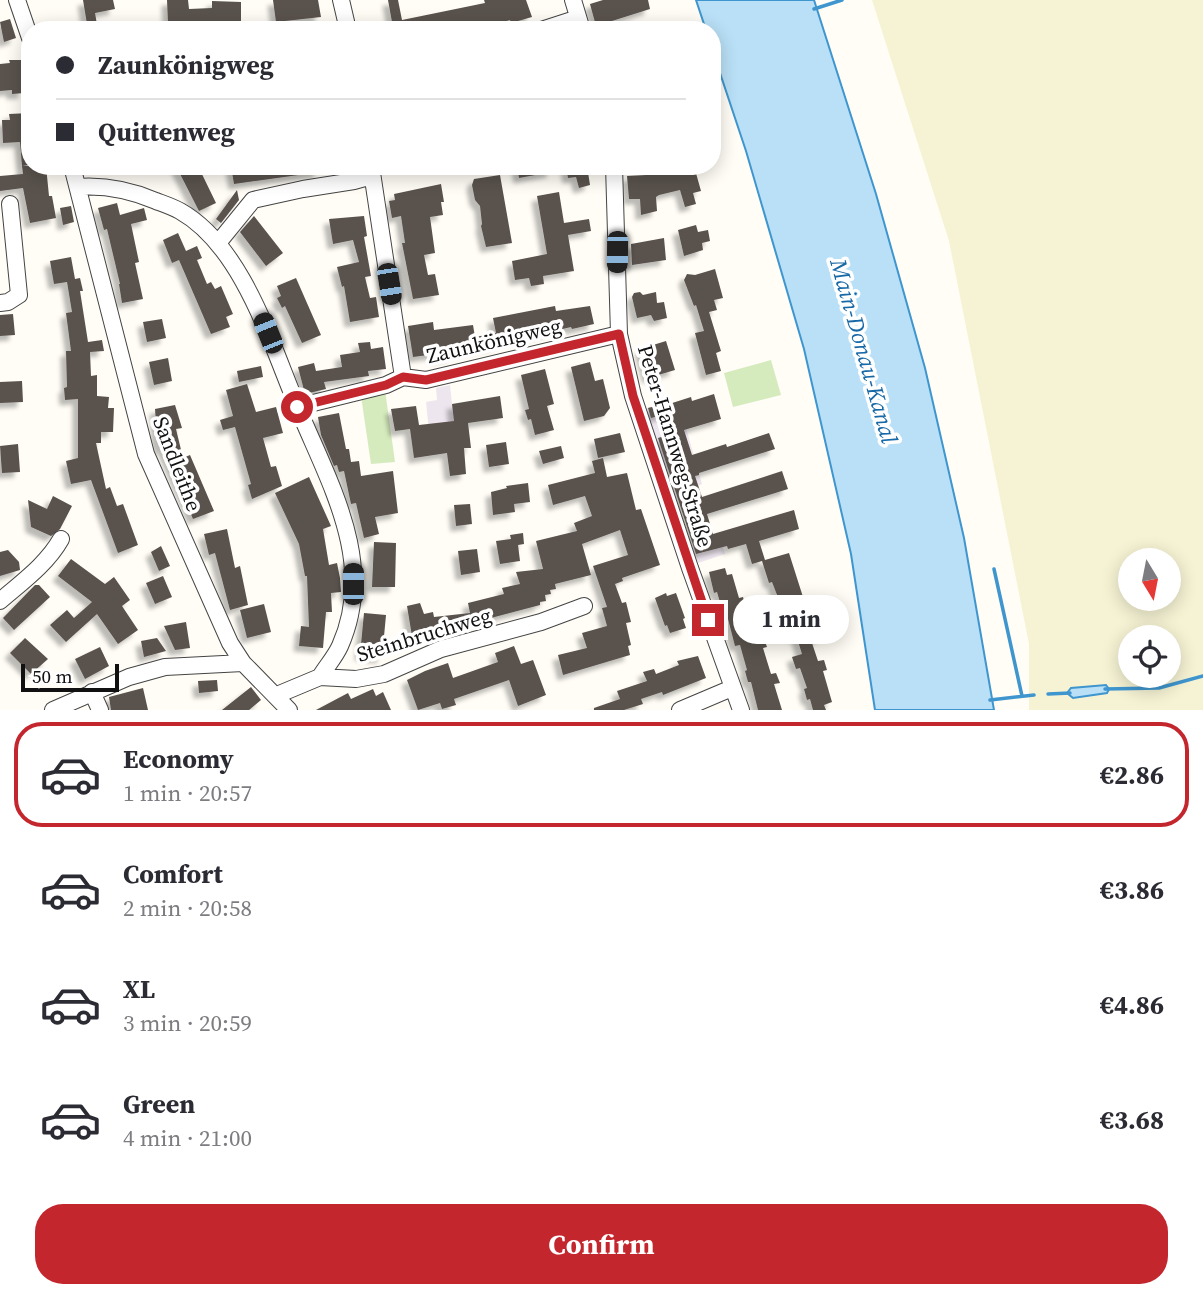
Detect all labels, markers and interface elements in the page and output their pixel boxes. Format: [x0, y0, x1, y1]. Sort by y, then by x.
text: Zaunkönigweg [98, 47, 274, 83]
text: Quittenweg [98, 114, 235, 150]
car [607, 231, 628, 273]
water label: Main-Donau-Kanal [822, 254, 906, 448]
car [376, 262, 403, 306]
car [251, 310, 286, 356]
street label: Zaunkönigweg [424, 311, 564, 370]
street label: Peter-Hannweg-Straße [631, 341, 720, 551]
route start [281, 391, 313, 423]
street label: Sandleithe [146, 412, 209, 515]
north arrow [1118, 548, 1181, 611]
map controls [1118, 548, 1181, 688]
car [343, 563, 364, 605]
callout: 1 min [732, 596, 848, 644]
street label: Steinbruchweg [353, 600, 495, 669]
text: 1 min [761, 603, 821, 635]
route end [692, 604, 724, 636]
button: locate [1118, 625, 1181, 688]
scale bar [21, 661, 119, 693]
text: 50 m [32, 663, 73, 689]
text: Economy [123, 741, 234, 777]
icon: car [39, 743, 102, 806]
text: €2.86 [1100, 757, 1164, 793]
text: 1 min · 20:57 [123, 777, 252, 809]
text: Comfort [123, 856, 223, 892]
icon: car [39, 858, 102, 921]
text: €3.86 [1100, 872, 1164, 908]
text: 2 min · 20:58 [123, 892, 252, 924]
text: XL [123, 971, 155, 1007]
icon: car [39, 973, 102, 1036]
text: €4.86 [1100, 987, 1164, 1023]
text: 3 min · 20:59 [123, 1007, 252, 1039]
text: Green [123, 1086, 195, 1122]
icon: car [39, 1088, 102, 1151]
text: €3.68 [1100, 1102, 1164, 1138]
text: 4 min · 21:00 [123, 1122, 252, 1154]
button: Confirm [35, 1204, 1168, 1284]

